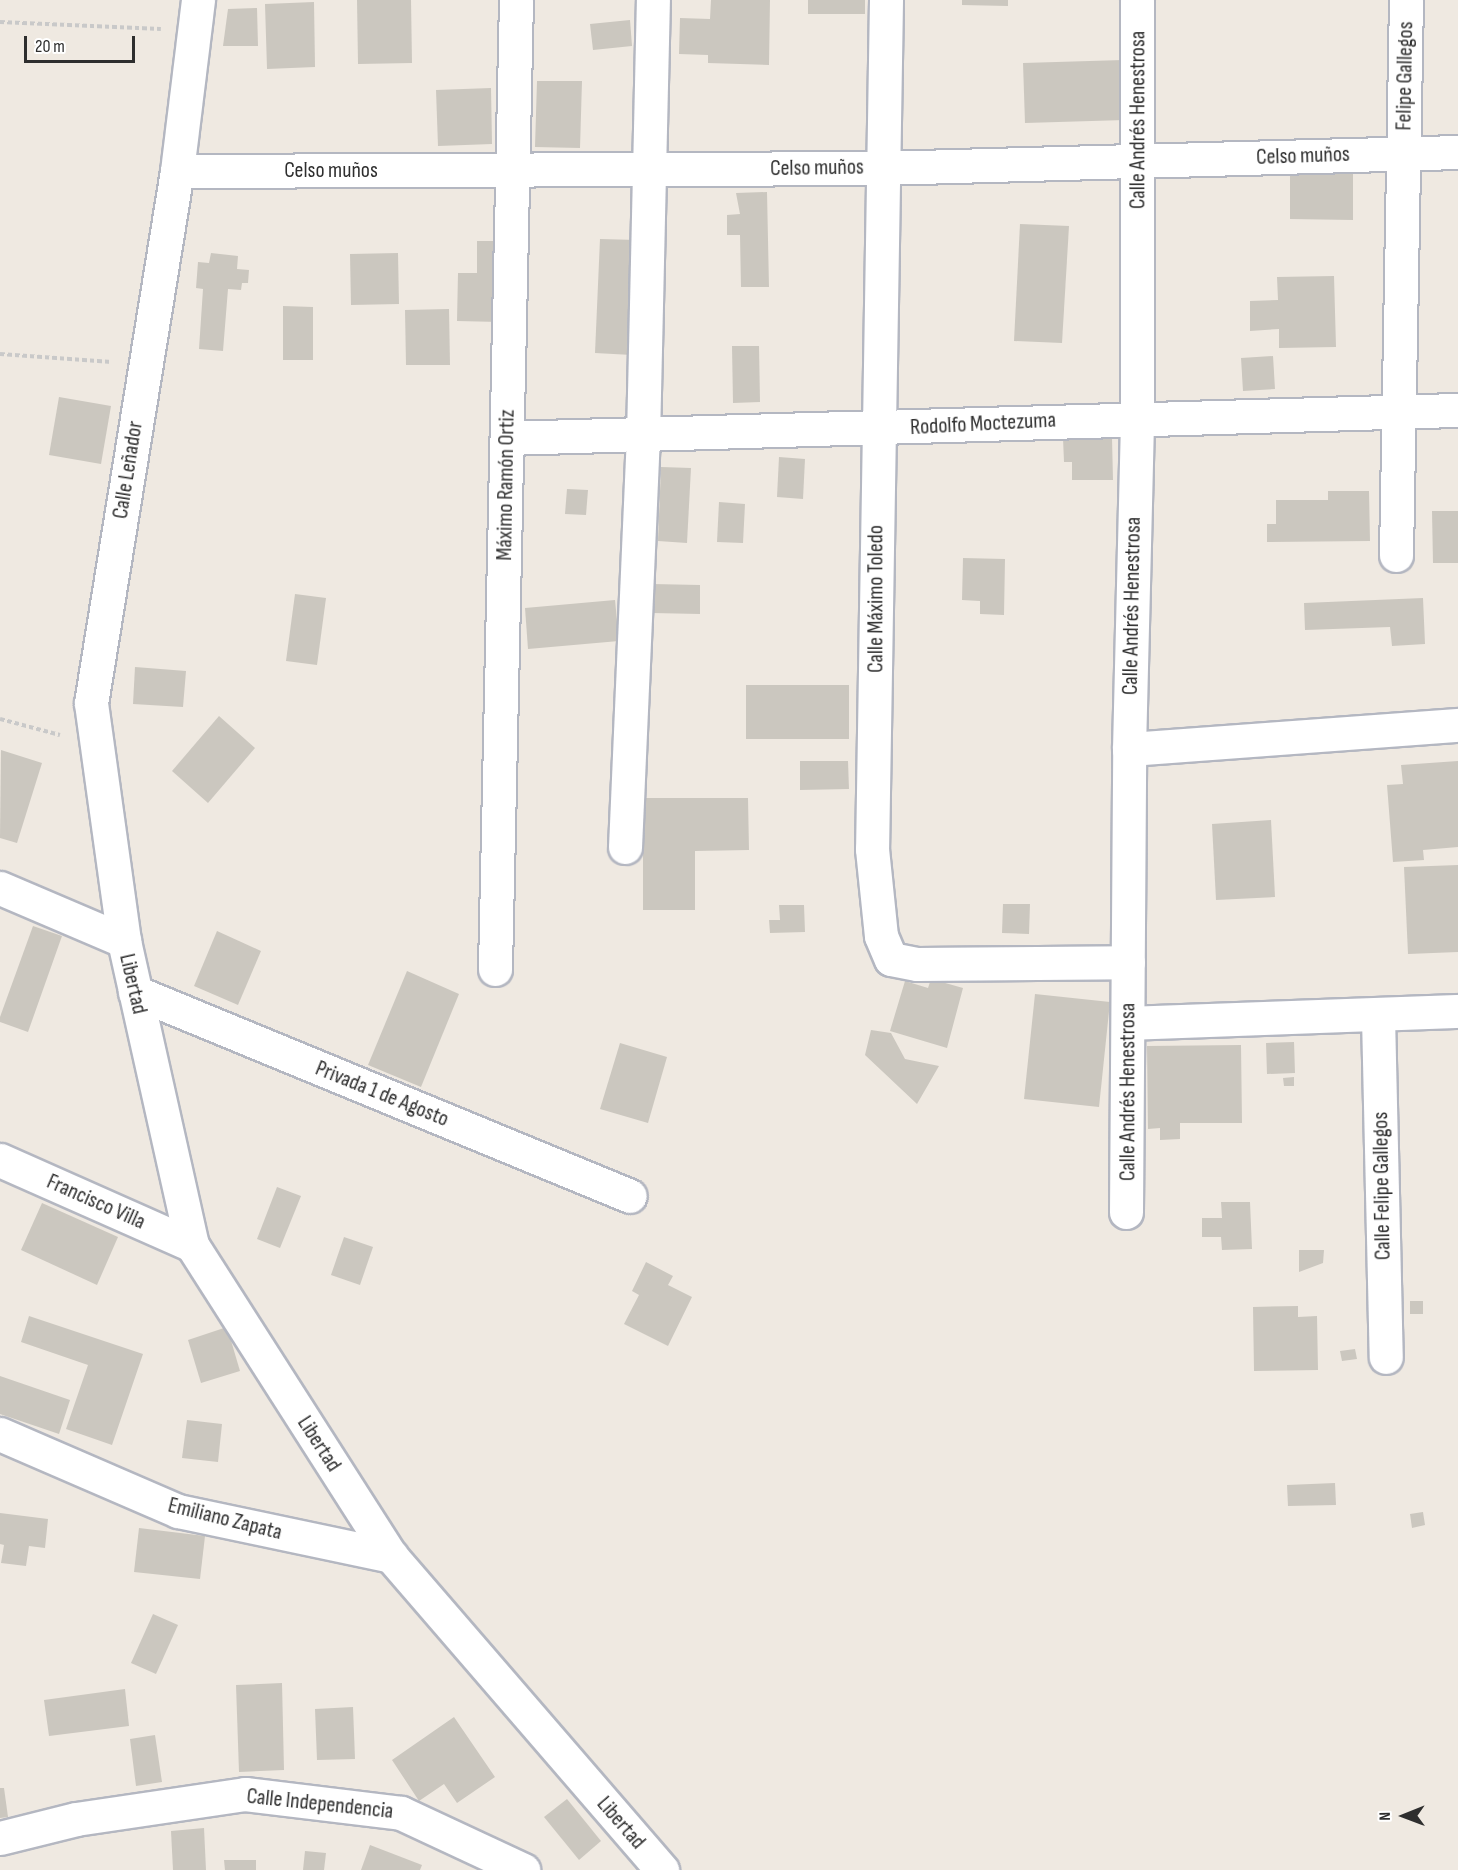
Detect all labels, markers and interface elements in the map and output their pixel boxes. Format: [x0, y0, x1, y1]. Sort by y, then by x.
street label: Felipe Gallegos [1391, 21, 1419, 131]
scale bar [27, 24, 138, 62]
street label: Calle Andrés Henestrosa [1125, 31, 1151, 209]
text: 20 m [35, 36, 65, 57]
street label: Celso muños [1256, 141, 1350, 171]
street label: Celso muños [770, 154, 864, 182]
street label: Celso muños [284, 158, 378, 184]
street label: Rodolfo Moctezuma [909, 407, 1057, 441]
street label: Máximo Ramón Ortiz [491, 409, 521, 561]
street label: Calle Leñador [107, 419, 149, 521]
street label: Calle Andrés Henestrosa [1117, 517, 1147, 695]
street label: Calle Máximo Toledo [863, 525, 889, 673]
street label: Libertad [113, 951, 153, 1017]
street label: Calle Andrés Henestrosa [1115, 1003, 1141, 1181]
street label: Privada 1 de Agosto [312, 1055, 452, 1133]
street label: Calle Felipe Gallegos [1368, 1112, 1396, 1260]
street label: Francisco Villa [43, 1169, 149, 1235]
street label: Libertad [291, 1411, 347, 1477]
street label: Emiliano Zapata [165, 1492, 285, 1546]
street label: Calle Independencia [245, 1783, 395, 1825]
north arrow [1374, 1786, 1434, 1846]
street label: Libertad [591, 1791, 651, 1855]
text: N [1376, 1812, 1395, 1821]

